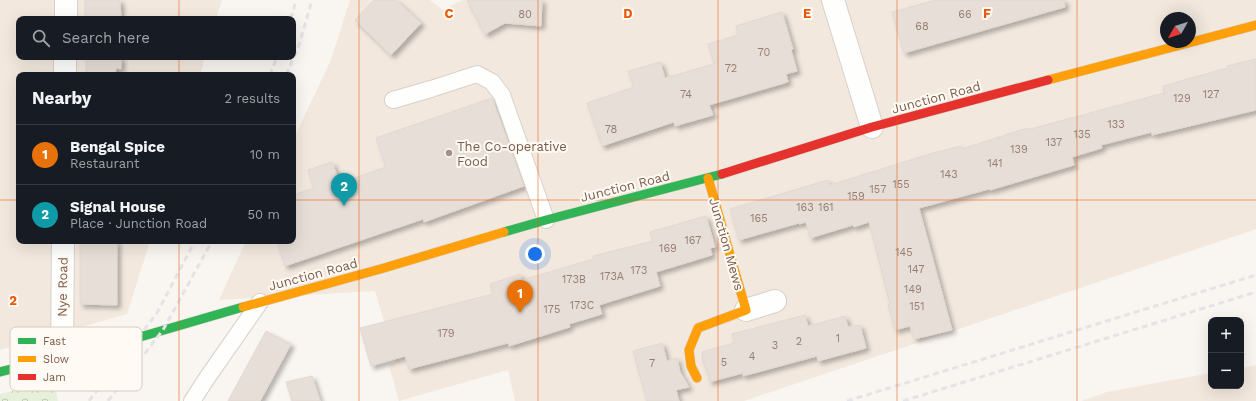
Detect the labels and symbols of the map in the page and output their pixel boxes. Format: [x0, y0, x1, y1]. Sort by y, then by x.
text: C [445, 6, 454, 21]
text: D [623, 6, 633, 21]
text: E [803, 6, 811, 21]
text: F [983, 6, 991, 21]
house number: 80 [518, 8, 532, 21]
house number: 66 [958, 8, 972, 21]
north arrow [1160, 12, 1196, 48]
house number: 68 [915, 20, 929, 33]
house number: 70 [758, 46, 771, 59]
house number: 72 [725, 62, 737, 75]
street label: Junction Road [890, 78, 982, 117]
house number: 74 [680, 88, 692, 101]
house number: 127 [1203, 88, 1219, 101]
house number: 129 [1173, 92, 1191, 105]
house number: 133 [1107, 118, 1125, 131]
house number: 78 [605, 123, 618, 136]
house number: 135 [1073, 128, 1091, 141]
house number: 137 [1046, 136, 1062, 149]
place label: The Co-operative Food [457, 139, 567, 169]
house number: 139 [1010, 143, 1028, 156]
marker: The Co-operative Food [444, 148, 454, 158]
house number: 141 [987, 157, 1003, 170]
street label: Junction Road [579, 168, 671, 205]
house number: 143 [940, 168, 958, 181]
pin: 2 [331, 173, 357, 206]
house number: 155 [892, 178, 910, 191]
house number: 157 [870, 183, 886, 196]
house number: 159 [847, 190, 865, 203]
street label: Junction Mews [706, 196, 747, 292]
house number: 163 [796, 201, 814, 214]
house number: 161 [818, 201, 834, 214]
house number: 165 [750, 212, 768, 225]
house number: 167 [684, 234, 702, 247]
house number: 169 [659, 242, 677, 255]
your location [525, 244, 545, 264]
house number: 145 [895, 246, 913, 259]
street label: Junction Road [267, 255, 359, 294]
street label: Nye Road [54, 257, 71, 317]
house number: 147 [908, 263, 924, 276]
house number: 173 [631, 264, 647, 277]
house number: 173A [600, 270, 624, 283]
house number: 173B [562, 273, 586, 286]
pin: 1 [507, 280, 533, 313]
house number: 149 [904, 283, 922, 296]
text: 2 [9, 293, 17, 308]
house number: 173C [570, 299, 595, 312]
house number: 151 [910, 300, 924, 313]
house number: 175 [544, 303, 560, 316]
legend [10, 327, 142, 391]
house number: 179 [437, 327, 455, 340]
house number: 1 [836, 332, 840, 345]
text: Fast [43, 335, 66, 348]
house number: 2 [796, 335, 802, 348]
house number: 3 [772, 339, 778, 352]
house number: 4 [749, 350, 756, 363]
text: Slow [43, 353, 69, 366]
house number: 5 [721, 356, 727, 369]
house number: 7 [649, 357, 655, 370]
text: Jam [43, 371, 66, 384]

